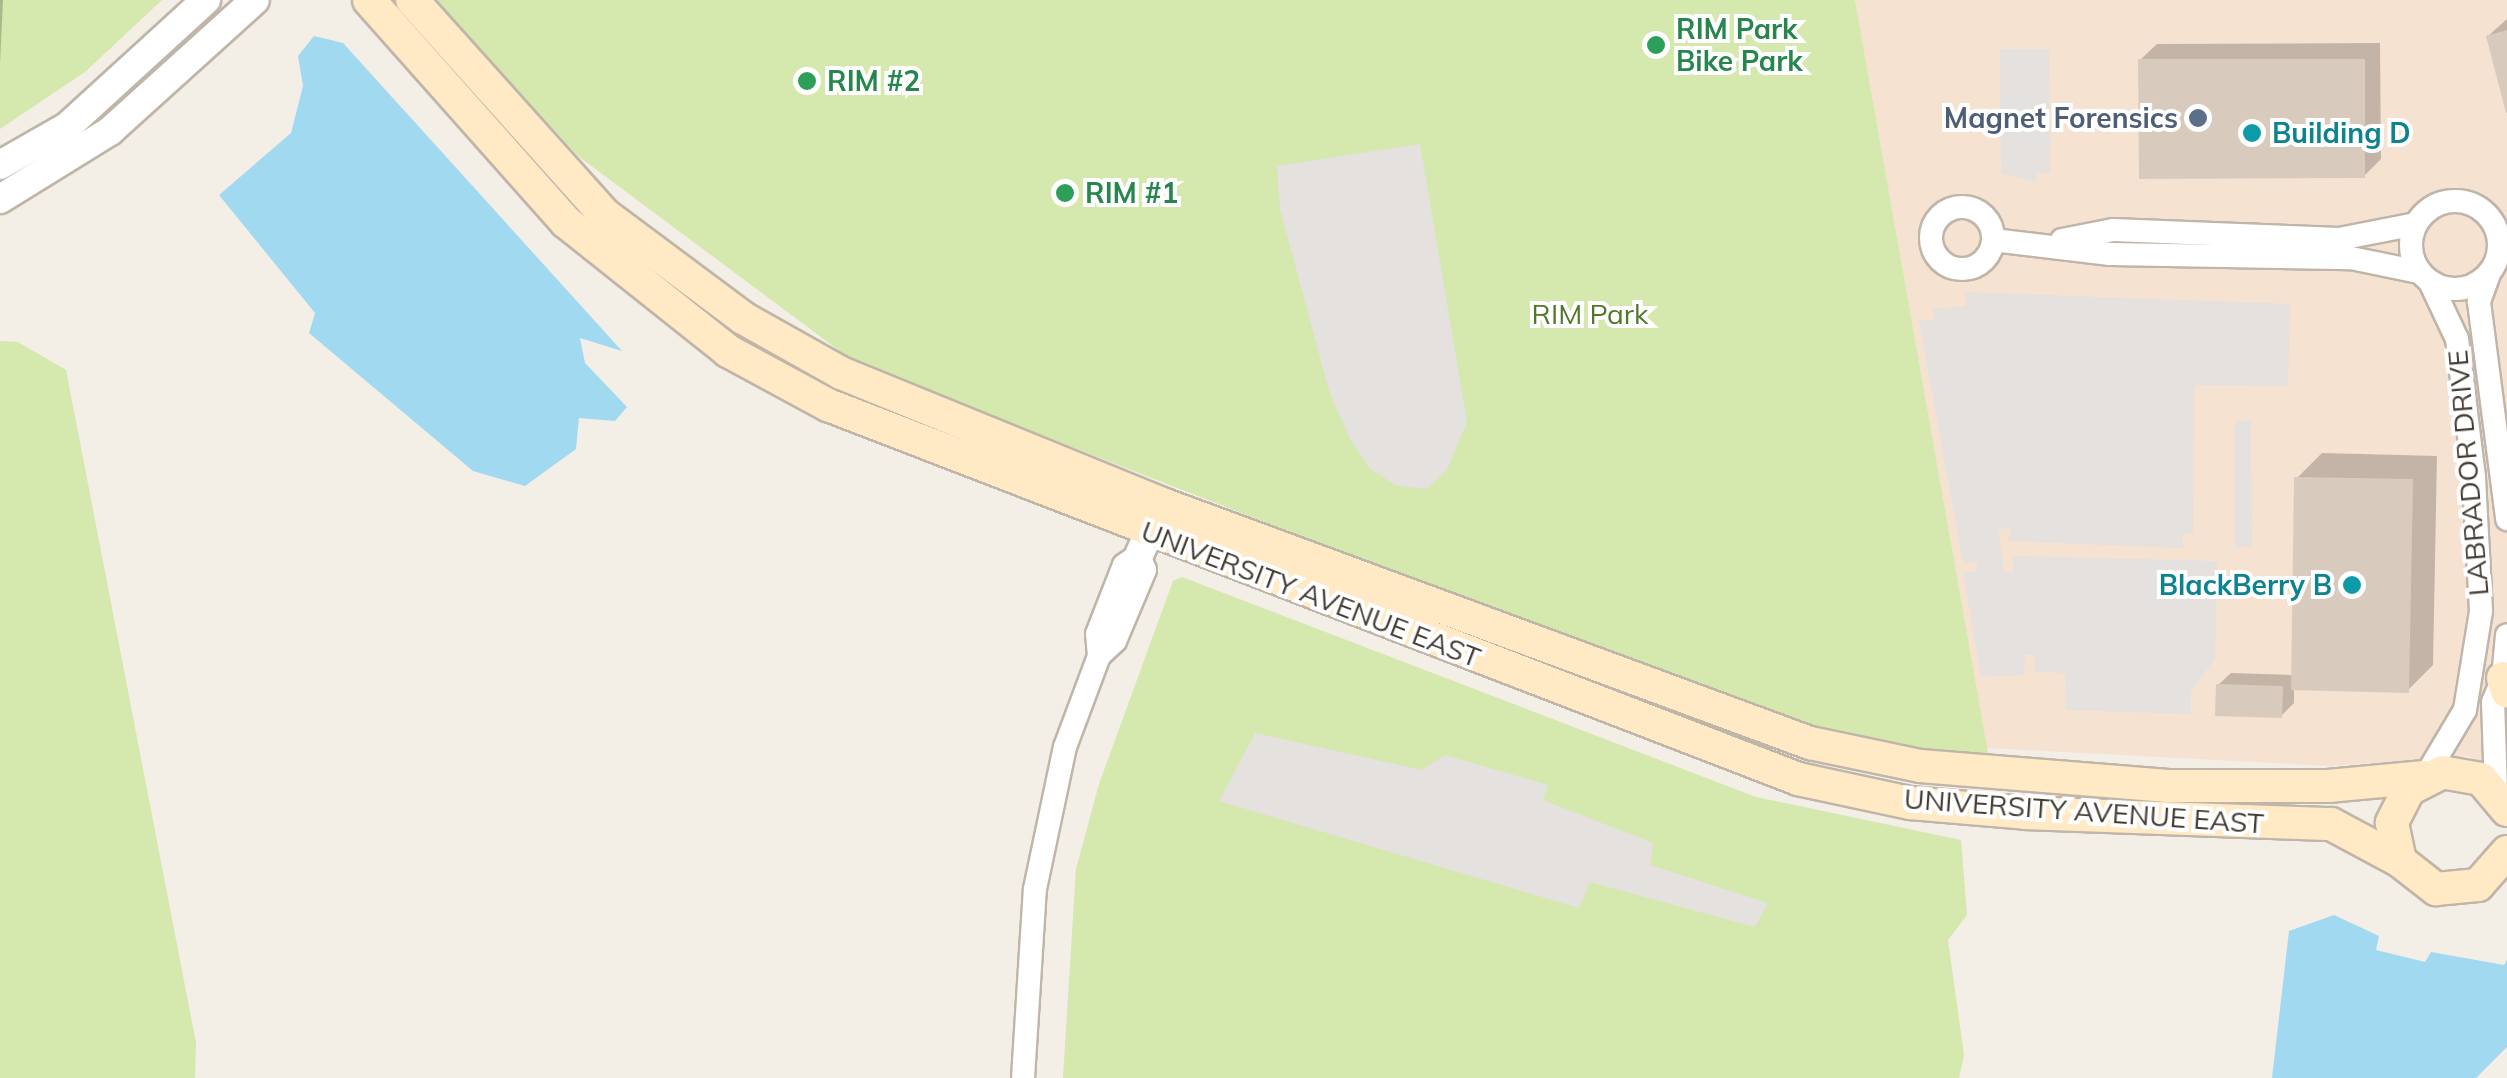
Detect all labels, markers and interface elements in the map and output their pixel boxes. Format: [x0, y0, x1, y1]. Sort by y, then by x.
place label: RIM Park Bike Park [1676, 12, 1803, 78]
marker: RIM Park Bike Park [1645, 34, 1667, 56]
place label: RIM #2 [827, 64, 920, 98]
marker: RIM #2 [796, 70, 818, 92]
place label: Magnet Forensics [1944, 101, 2178, 135]
marker: Magnet Forensics [2187, 107, 2209, 129]
place label: Building D [2272, 116, 2411, 150]
marker: Building D [2241, 122, 2263, 144]
place label: RIM #1 [1085, 176, 1178, 210]
marker: RIM #1 [1054, 182, 1076, 204]
park label: RIM Park [1532, 297, 1648, 331]
street label: LABRADOR DRIVE [2441, 349, 2495, 597]
street label: UNIVERSITY AVENUE EAST [1137, 514, 1485, 674]
place label: BlackBerry B [2159, 568, 2332, 602]
marker: BlackBerry B [2341, 574, 2363, 596]
street label: UNIVERSITY AVENUE EAST [1903, 782, 2265, 840]

